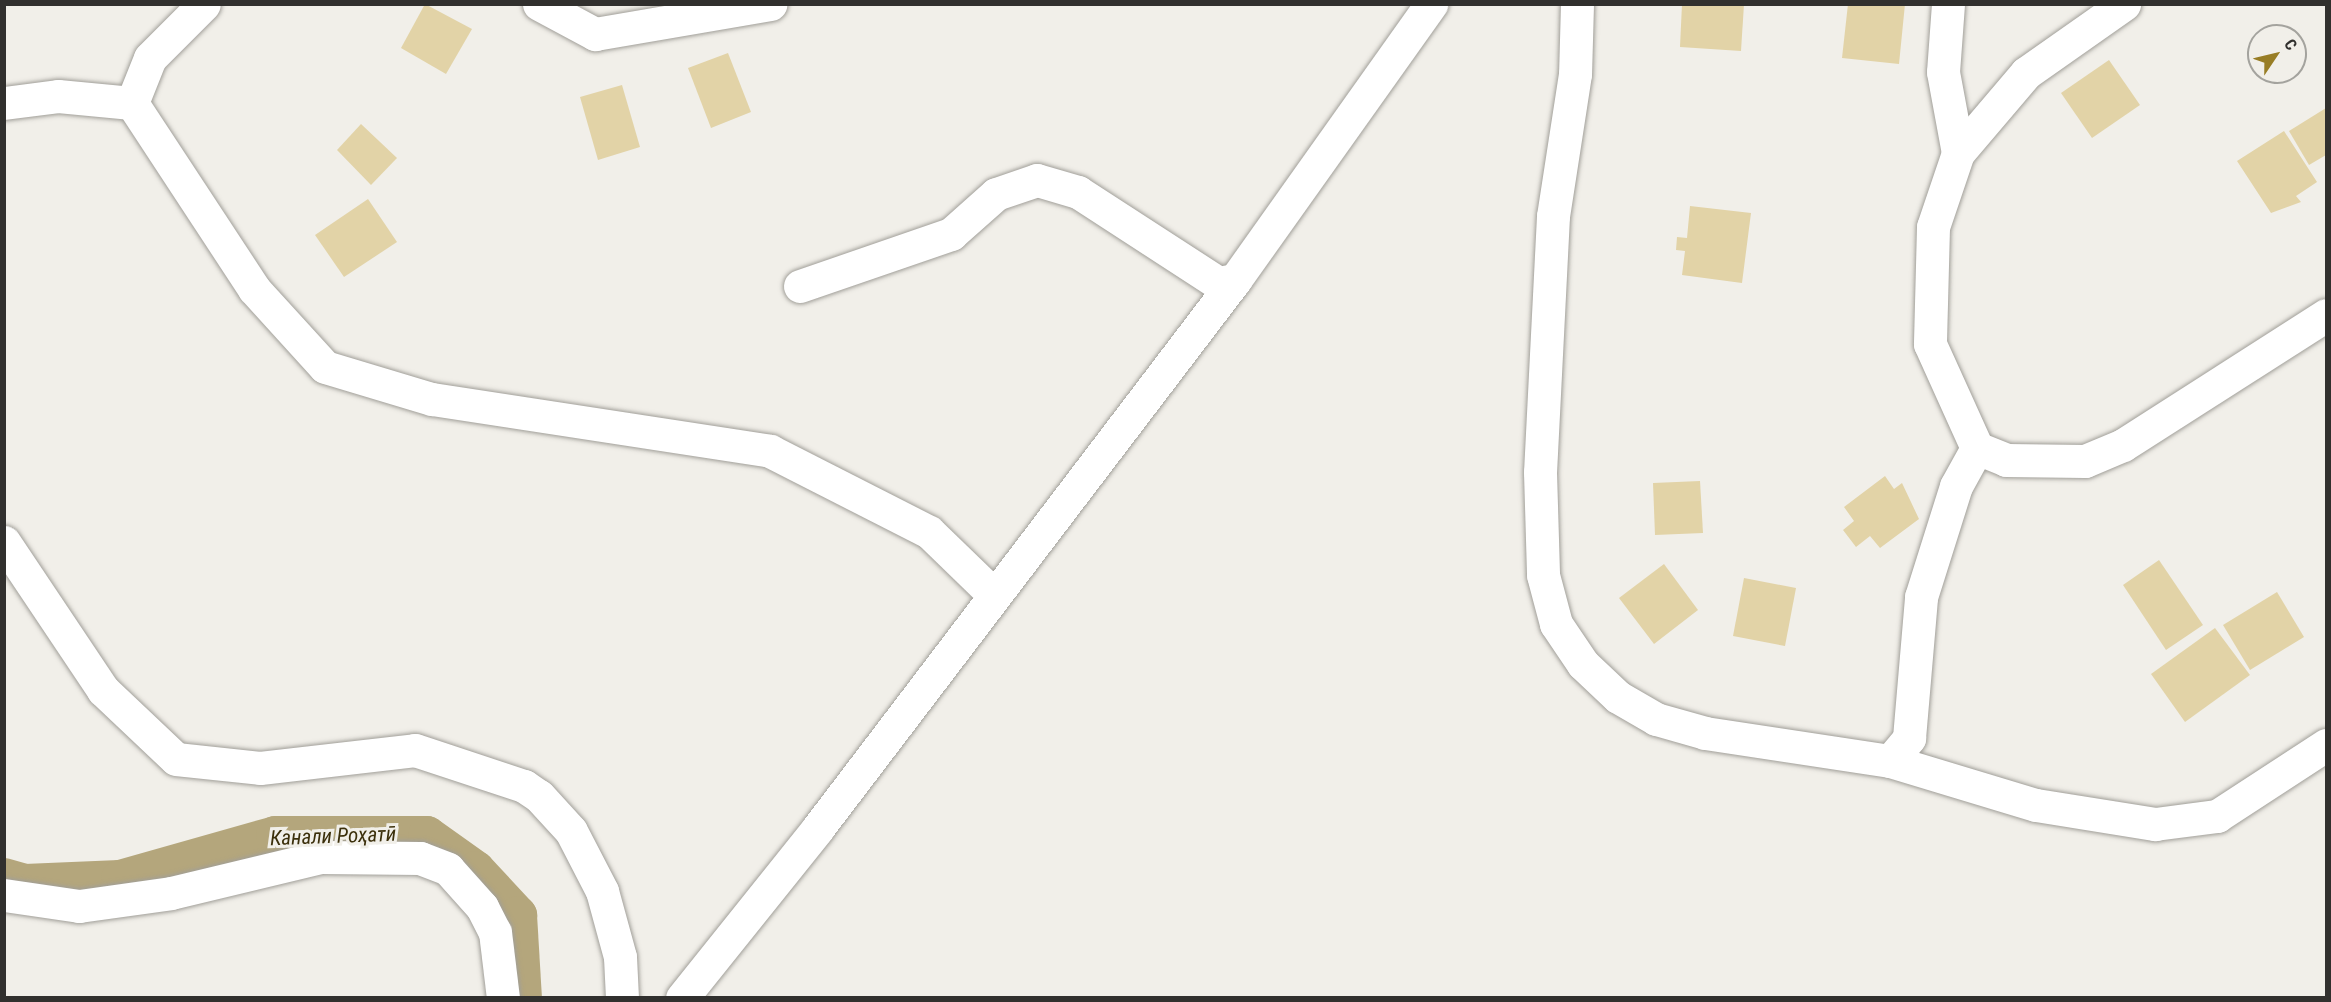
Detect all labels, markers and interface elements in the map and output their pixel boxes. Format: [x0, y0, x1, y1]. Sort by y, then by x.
north arrow [2247, 24, 2307, 84]
text: С [2280, 35, 2301, 54]
water label: Канали Роҳатӣ [269, 821, 397, 851]

